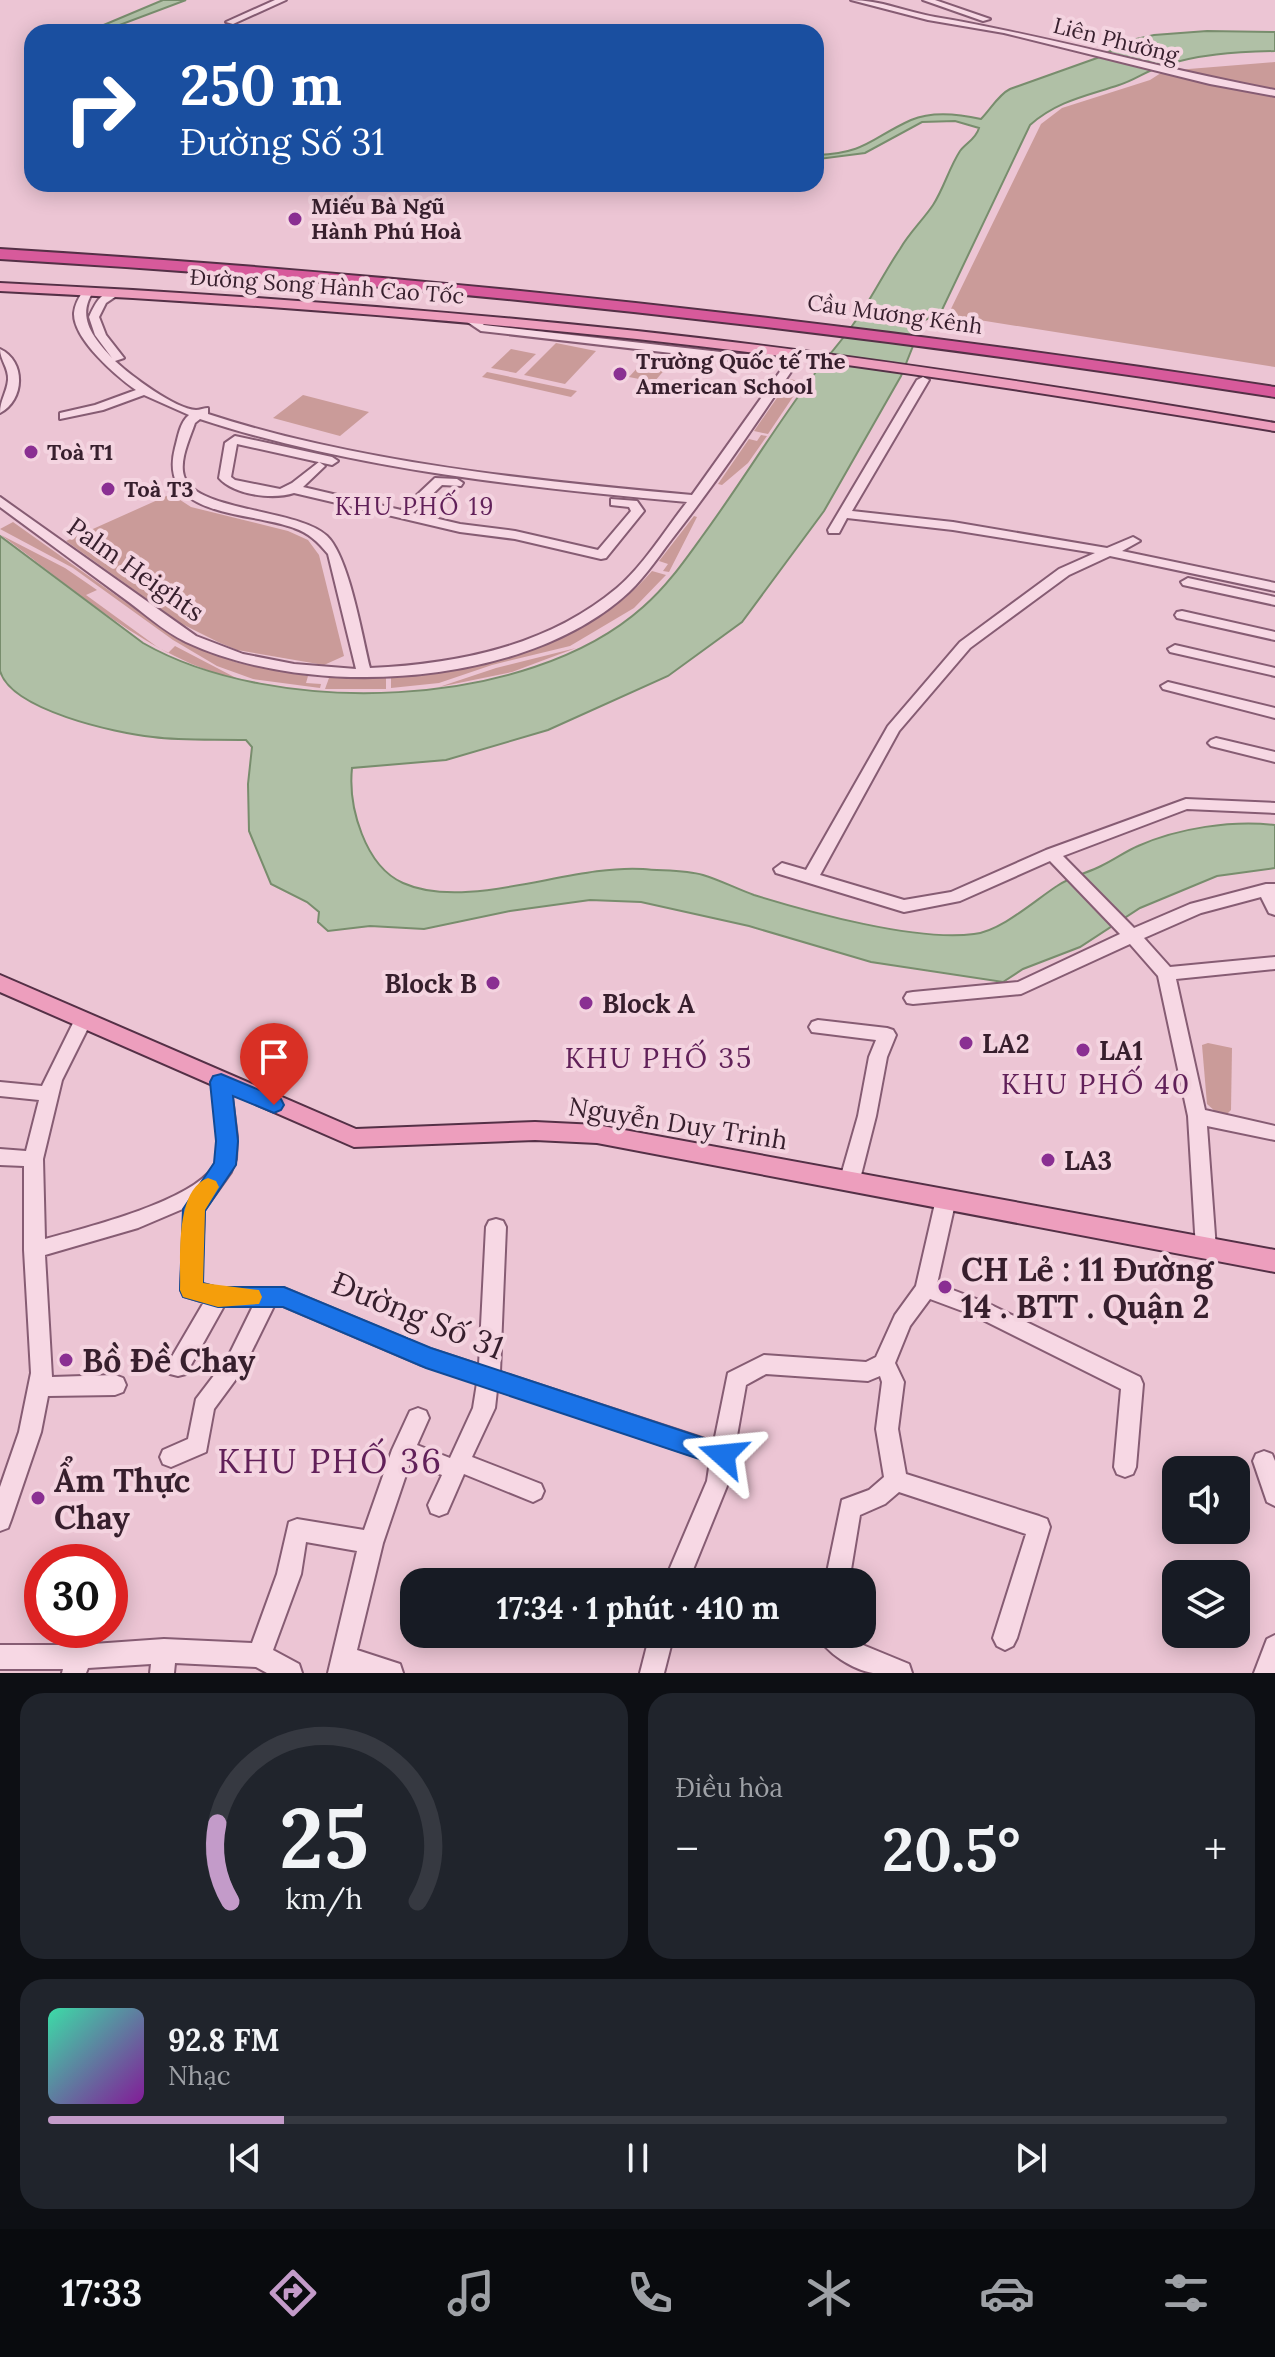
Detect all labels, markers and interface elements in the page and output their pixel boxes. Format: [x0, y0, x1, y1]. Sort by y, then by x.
street label: Liên Phường [1051, 11, 1182, 69]
text: 250 m [180, 49, 342, 120]
icon: right [48, 56, 152, 160]
text: Đường Số 31 [180, 119, 385, 165]
place label: Miếu Bà Ngũ Hành Phú Hoà [311, 192, 462, 245]
marker: Miếu Bà Ngũ Hành Phú Hoà [286, 210, 304, 228]
street label: Đường Song Hành Cao Tốc [189, 262, 465, 310]
street label: Cầu Mương Kênh [806, 288, 984, 340]
place label: Trường Quốc tế The American School [636, 347, 846, 400]
marker: Trường Quốc tế The American School [611, 365, 629, 383]
place label: Toà T1 [47, 438, 113, 466]
marker: Toà T1 [22, 443, 40, 461]
place label: Toà T3 [124, 475, 194, 503]
marker: Toà T3 [99, 480, 117, 498]
district label: KHU PHỐ 19 [335, 489, 495, 522]
street label: Palm Heights [61, 510, 211, 628]
place label: Block B [384, 967, 477, 1000]
marker: Block B [484, 974, 502, 992]
place label: Block A [602, 987, 696, 1020]
marker: Block A [577, 994, 595, 1012]
pin [240, 1023, 308, 1105]
place label: LA2 [982, 1027, 1030, 1060]
marker: LA2 [957, 1034, 975, 1052]
place label: LA1 [1099, 1034, 1143, 1067]
icon: arrive [252, 1035, 296, 1079]
district label: KHU PHỐ 35 [565, 1039, 753, 1076]
marker: LA1 [1074, 1041, 1092, 1059]
district label: KHU PHỐ 40 [1001, 1065, 1191, 1102]
street label: Nguyễn Duy Trinh [566, 1089, 790, 1157]
place label: LA3 [1064, 1144, 1112, 1177]
marker: LA3 [1039, 1151, 1057, 1169]
place label: CH Lẻ : 11 Đường 14 . BTT . Quận 2 [961, 1249, 1215, 1327]
street label: Đường Số 31 [326, 1262, 510, 1368]
marker: CH Lẻ : 11 Đường 14 . BTT . Quận 2 [936, 1278, 954, 1296]
place label: Bồ Đề Chay [82, 1340, 256, 1381]
marker: Bồ Đề Chay [57, 1351, 75, 1369]
position arrow [681, 1413, 765, 1497]
district label: KHU PHỐ 36 [217, 1438, 443, 1482]
place label: Ẩm Thực Chay [54, 1456, 191, 1538]
map controls [1162, 1456, 1250, 1648]
button: sound [1162, 1456, 1250, 1544]
marker: Ẩm Thực Chay [29, 1489, 47, 1507]
speed limit sign: 30 [24, 1544, 128, 1648]
button: layers [1162, 1560, 1250, 1648]
text: 17:34 · 1 phút · 410 m [497, 1589, 779, 1627]
text: Điều hòa [676, 1771, 783, 1804]
text: 25 [279, 1784, 368, 1891]
text: 20.5° [882, 1811, 1020, 1887]
text: − [676, 1821, 699, 1877]
text: + [1204, 1821, 1227, 1877]
text: km/h [285, 1880, 362, 1917]
text: 92.8 FM [168, 2021, 280, 2059]
text: Nhạc [168, 2059, 231, 2092]
icon: previous [223, 2136, 267, 2180]
icon: pause [616, 2136, 660, 2180]
icon: next [1009, 2136, 1053, 2180]
icon: directions [265, 2265, 321, 2321]
icon: music [443, 2265, 499, 2321]
icon: phone [622, 2265, 678, 2321]
icon: climate [801, 2265, 857, 2321]
icon: car [979, 2265, 1035, 2321]
icon: filters [1158, 2265, 1214, 2321]
text: 17:33 [61, 2270, 142, 2316]

